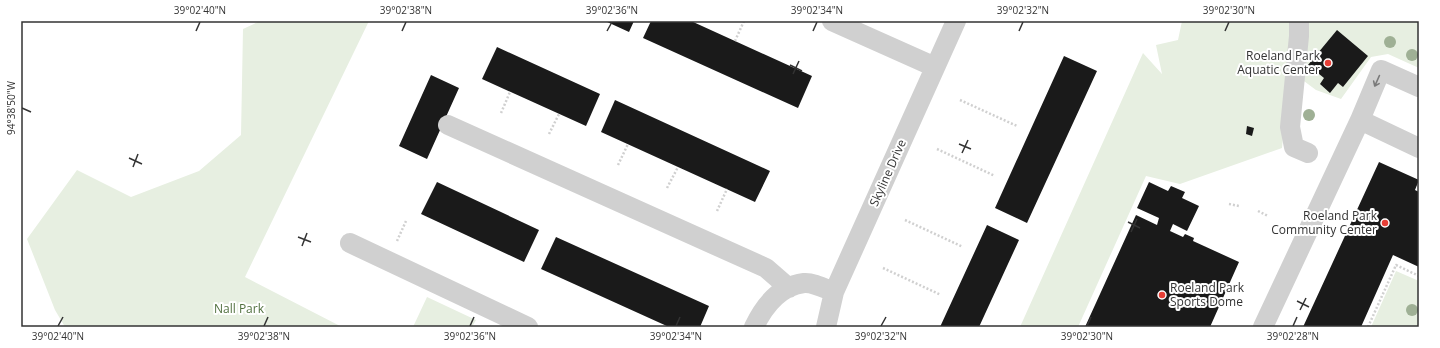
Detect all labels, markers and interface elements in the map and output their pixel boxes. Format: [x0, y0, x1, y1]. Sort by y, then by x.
text: 39°02'40"N [174, 3, 226, 17]
text: 39°02'38"N [380, 3, 432, 17]
text: 39°02'36"N [586, 3, 638, 17]
text: 39°02'34"N [791, 3, 843, 17]
text: 39°02'32"N [997, 3, 1049, 17]
text: 39°02'30"N [1203, 3, 1255, 17]
place label: Roeland Park Aquatic Center [1237, 47, 1321, 78]
marker: Roeland Park Aquatic Center [1323, 58, 1333, 68]
one-way arrow [1372, 75, 1380, 87]
text: 94°38'50"W [4, 80, 18, 135]
street label: Skyline Drive [865, 136, 910, 209]
place label: Roeland Park Community Center [1271, 207, 1378, 238]
marker: Roeland Park Community Center [1380, 218, 1390, 228]
place label: Roeland Park Sports Dome [1170, 279, 1245, 310]
marker: Roeland Park Sports Dome [1157, 290, 1167, 300]
park label: Nall Park [214, 300, 265, 317]
text: 39°02'40"N [32, 329, 84, 343]
text: 39°02'38"N [238, 329, 290, 343]
text: 39°02'36"N [444, 329, 496, 343]
text: 39°02'34"N [650, 329, 702, 343]
text: 39°02'32"N [855, 329, 907, 343]
text: 39°02'30"N [1061, 329, 1113, 343]
text: 39°02'28"N [1267, 329, 1319, 343]

